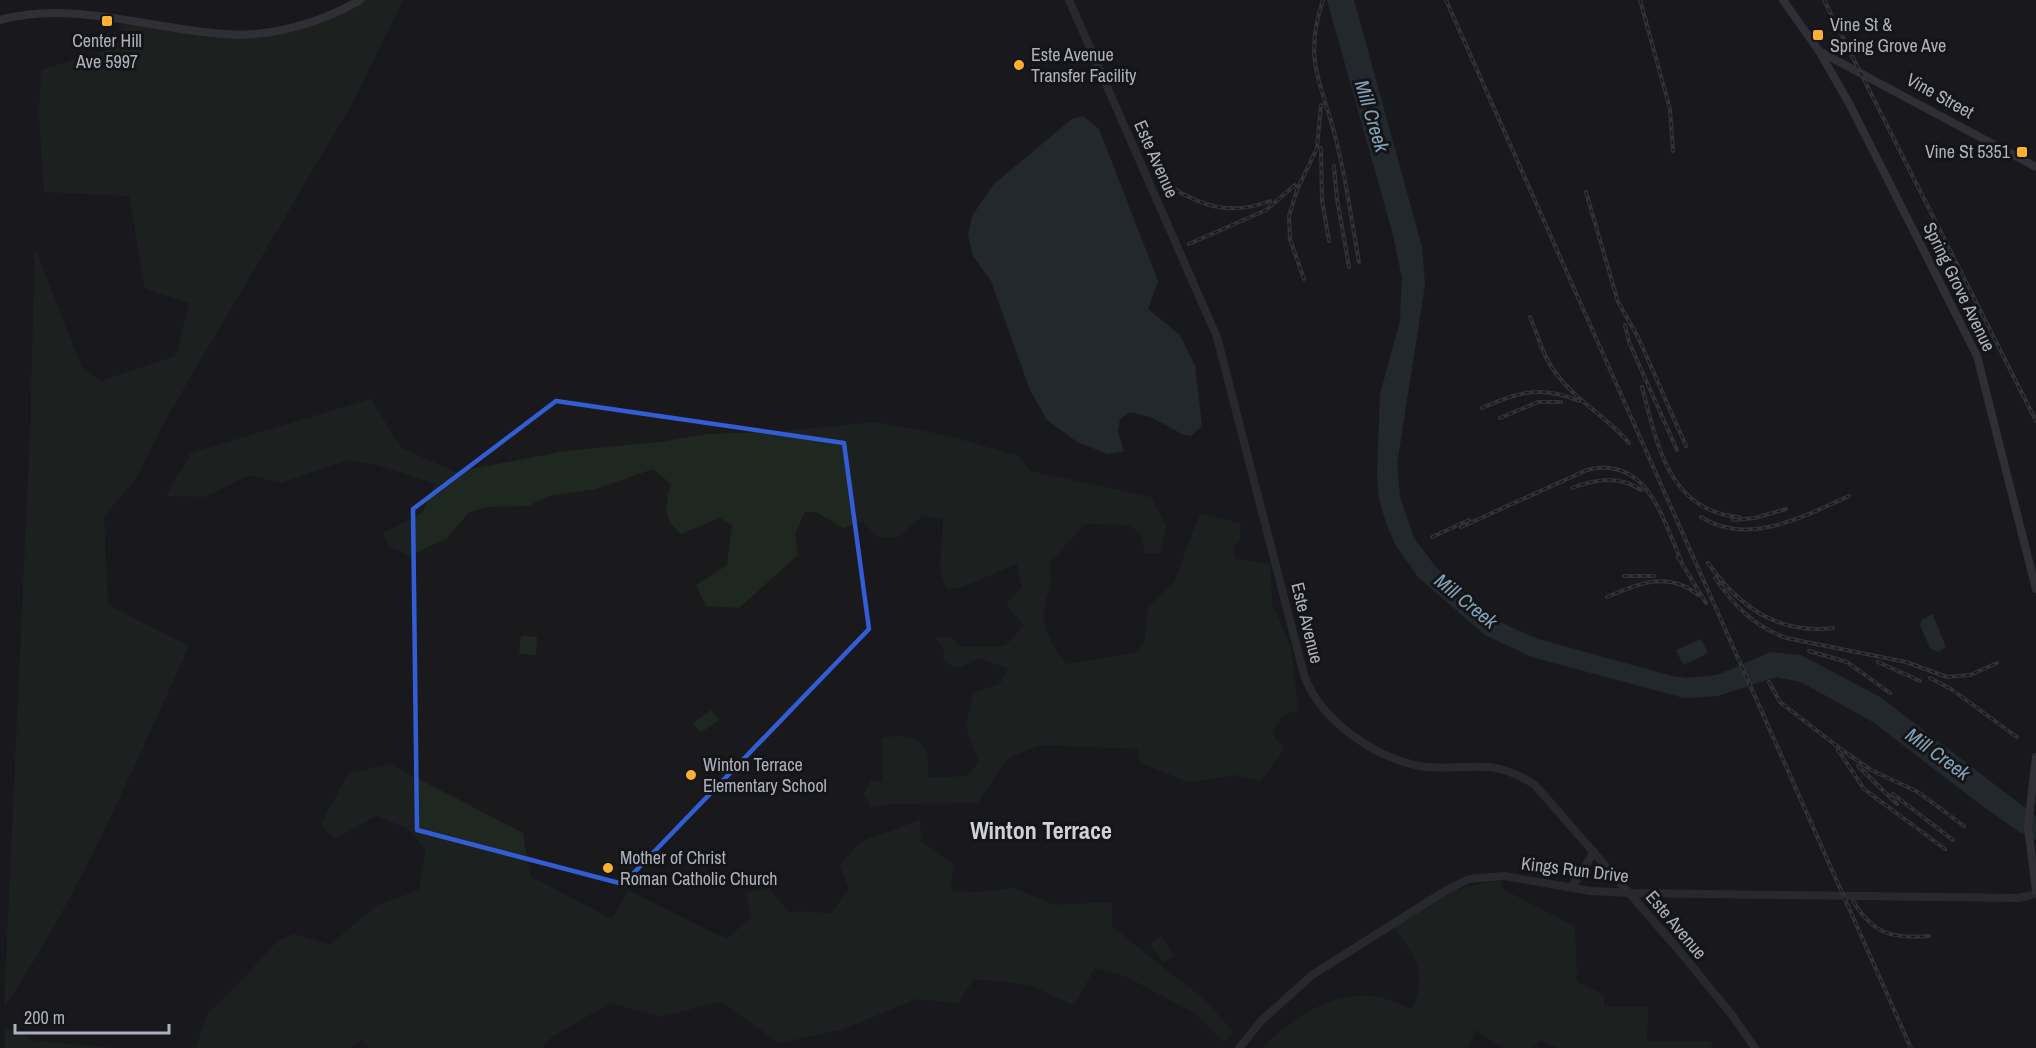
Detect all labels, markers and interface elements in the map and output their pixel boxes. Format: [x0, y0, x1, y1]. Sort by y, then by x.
place label: Vine St & Spring Grove Ave [1830, 12, 1946, 58]
marker: Center Hill Ave 5997 [100, 14, 114, 28]
place label: Center Hill Ave 5997 [72, 28, 142, 74]
marker: Vine St & Spring Grove Ave [1811, 28, 1825, 42]
place label: Este Avenue Transfer Facility [1031, 42, 1137, 88]
marker: Este Avenue Transfer Facility [1012, 58, 1026, 72]
street label: Vine Street [1902, 67, 1978, 124]
water label: Mill Creek [1349, 77, 1396, 156]
street label: Este Avenue [1128, 116, 1185, 202]
place label: Vine St 5351 [1925, 139, 2011, 164]
marker: Vine St 5351 [2015, 145, 2029, 159]
street label: Spring Grove Avenue [1917, 218, 2002, 356]
water label: Mill Creek [1429, 567, 1504, 635]
street label: Este Avenue [1285, 580, 1330, 666]
water label: Mill Creek [1901, 721, 1977, 787]
place label: Winton Terrace Elementary School [703, 752, 827, 798]
marker: Winton Terrace Elementary School [684, 768, 698, 782]
district label: Winton Terrace [970, 814, 1112, 846]
place label: Mother of Christ Roman Catholic Church [620, 845, 778, 891]
street label: Kings Run Drive [1520, 850, 1630, 889]
marker: Mother of Christ Roman Catholic Church [601, 861, 615, 875]
street label: Este Avenue [1640, 885, 1713, 964]
scale bar [15, 997, 170, 1035]
text: 200 m [24, 1005, 65, 1030]

